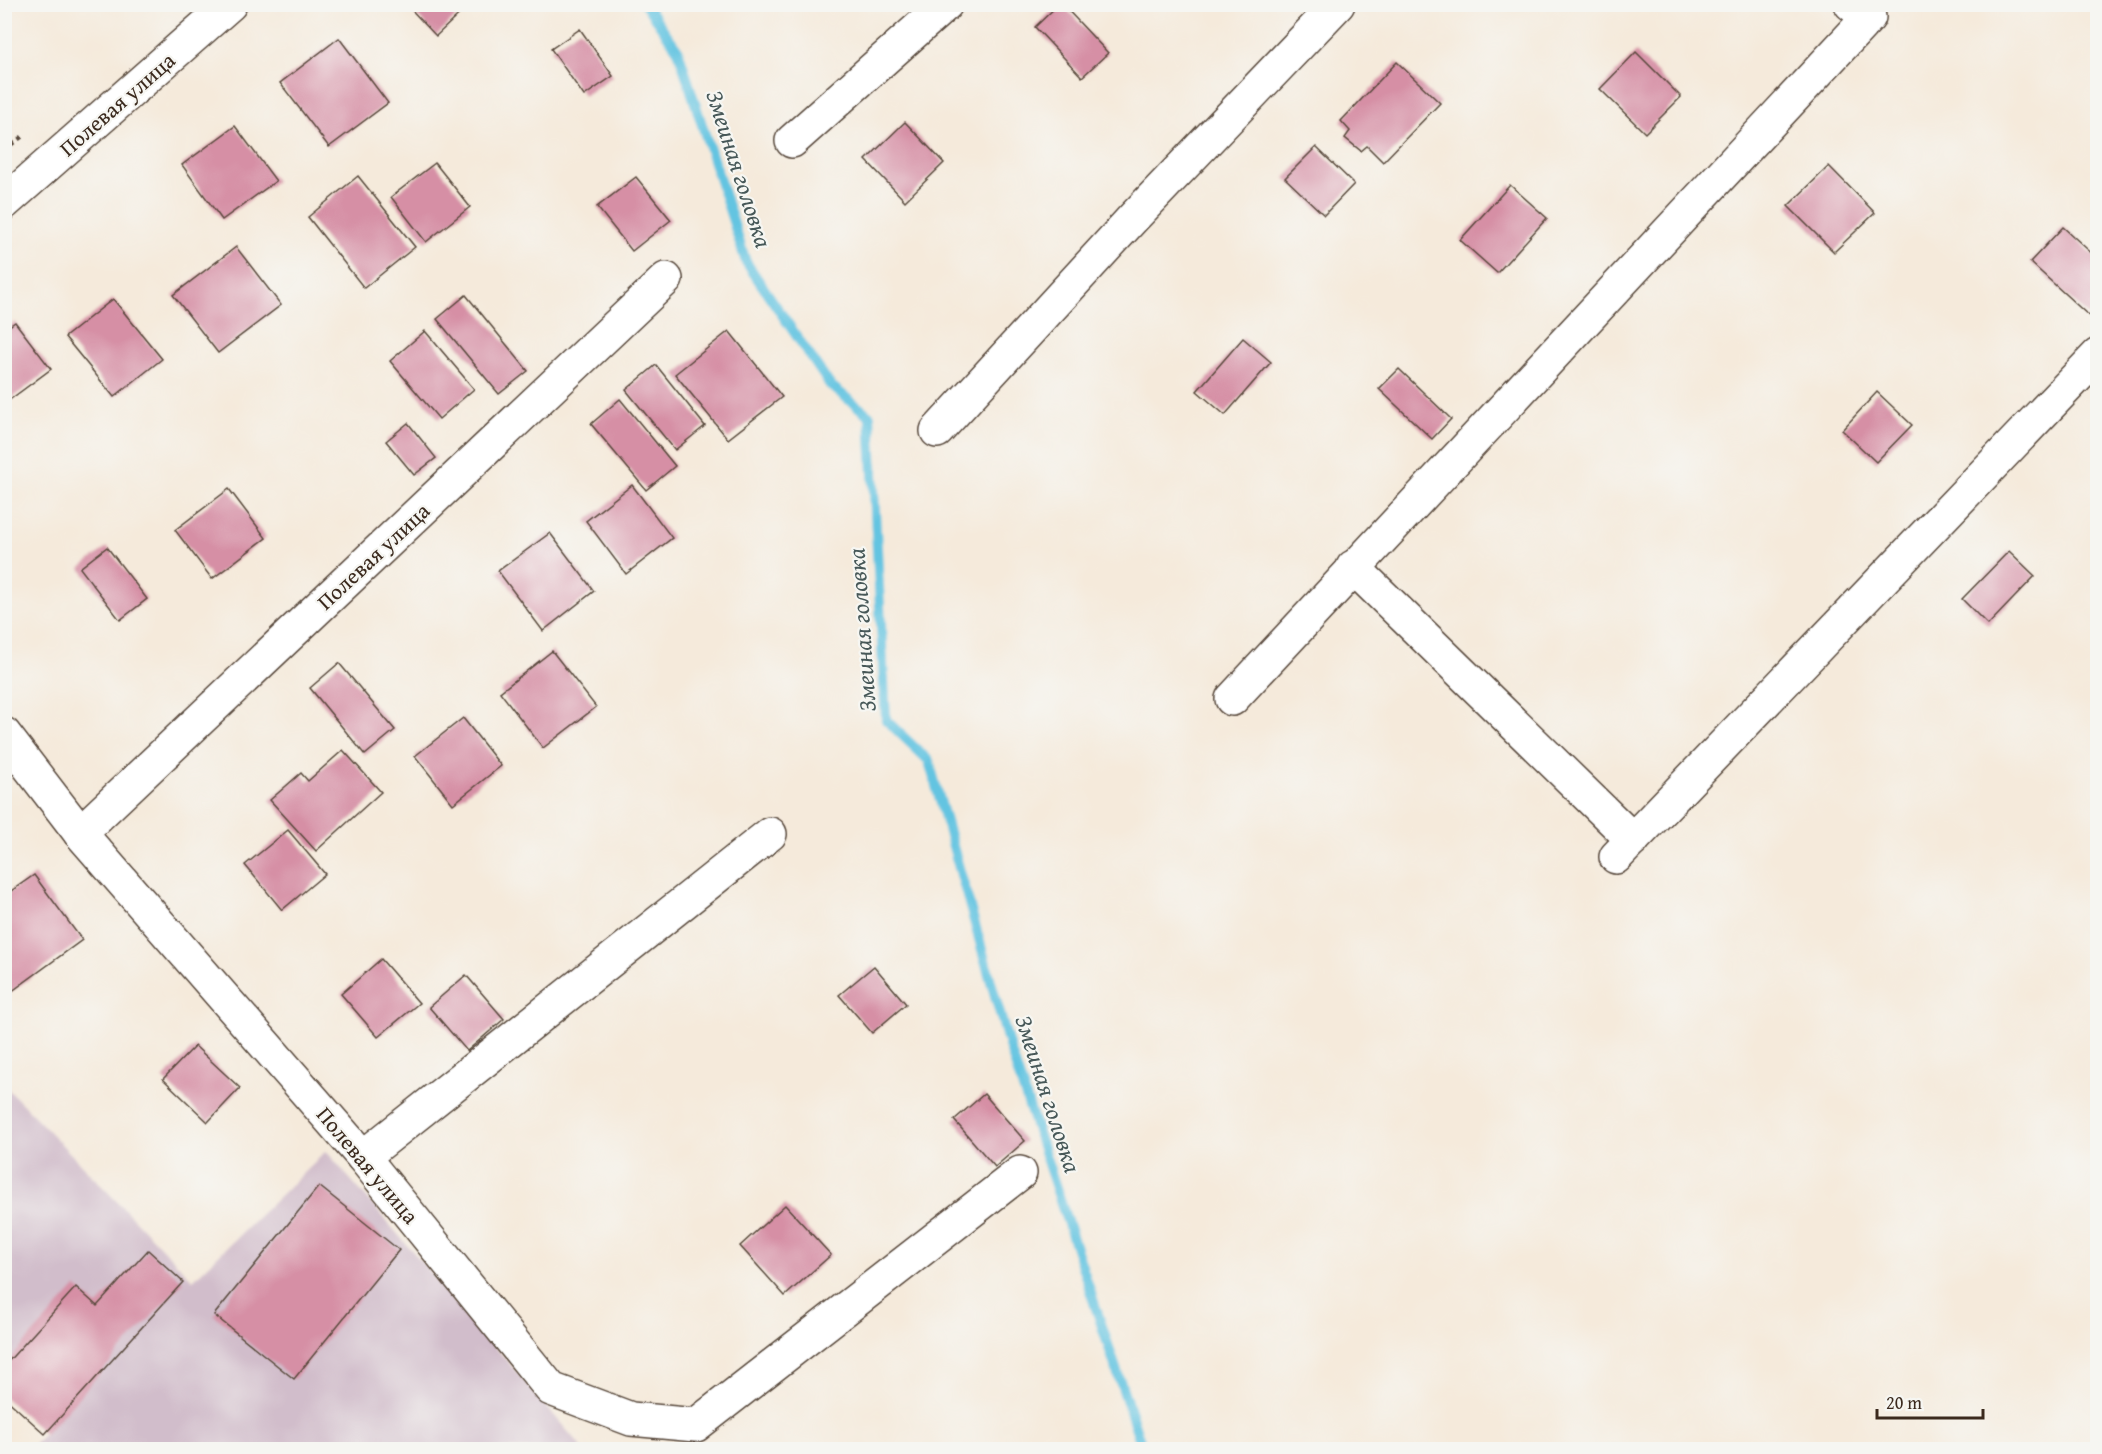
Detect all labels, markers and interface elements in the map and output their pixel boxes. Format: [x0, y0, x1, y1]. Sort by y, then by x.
street label: Полевая улица [52, 44, 182, 163]
water label: Змеиная головка [698, 86, 781, 252]
street label: Полевая улица [309, 495, 437, 617]
water label: Змеиная головка [838, 547, 885, 713]
water label: Змеиная головка [1007, 1011, 1090, 1177]
street label: Полевая улица [309, 1099, 427, 1231]
scale bar [1877, 1382, 1984, 1420]
text: 20 m [1886, 1389, 1922, 1416]

